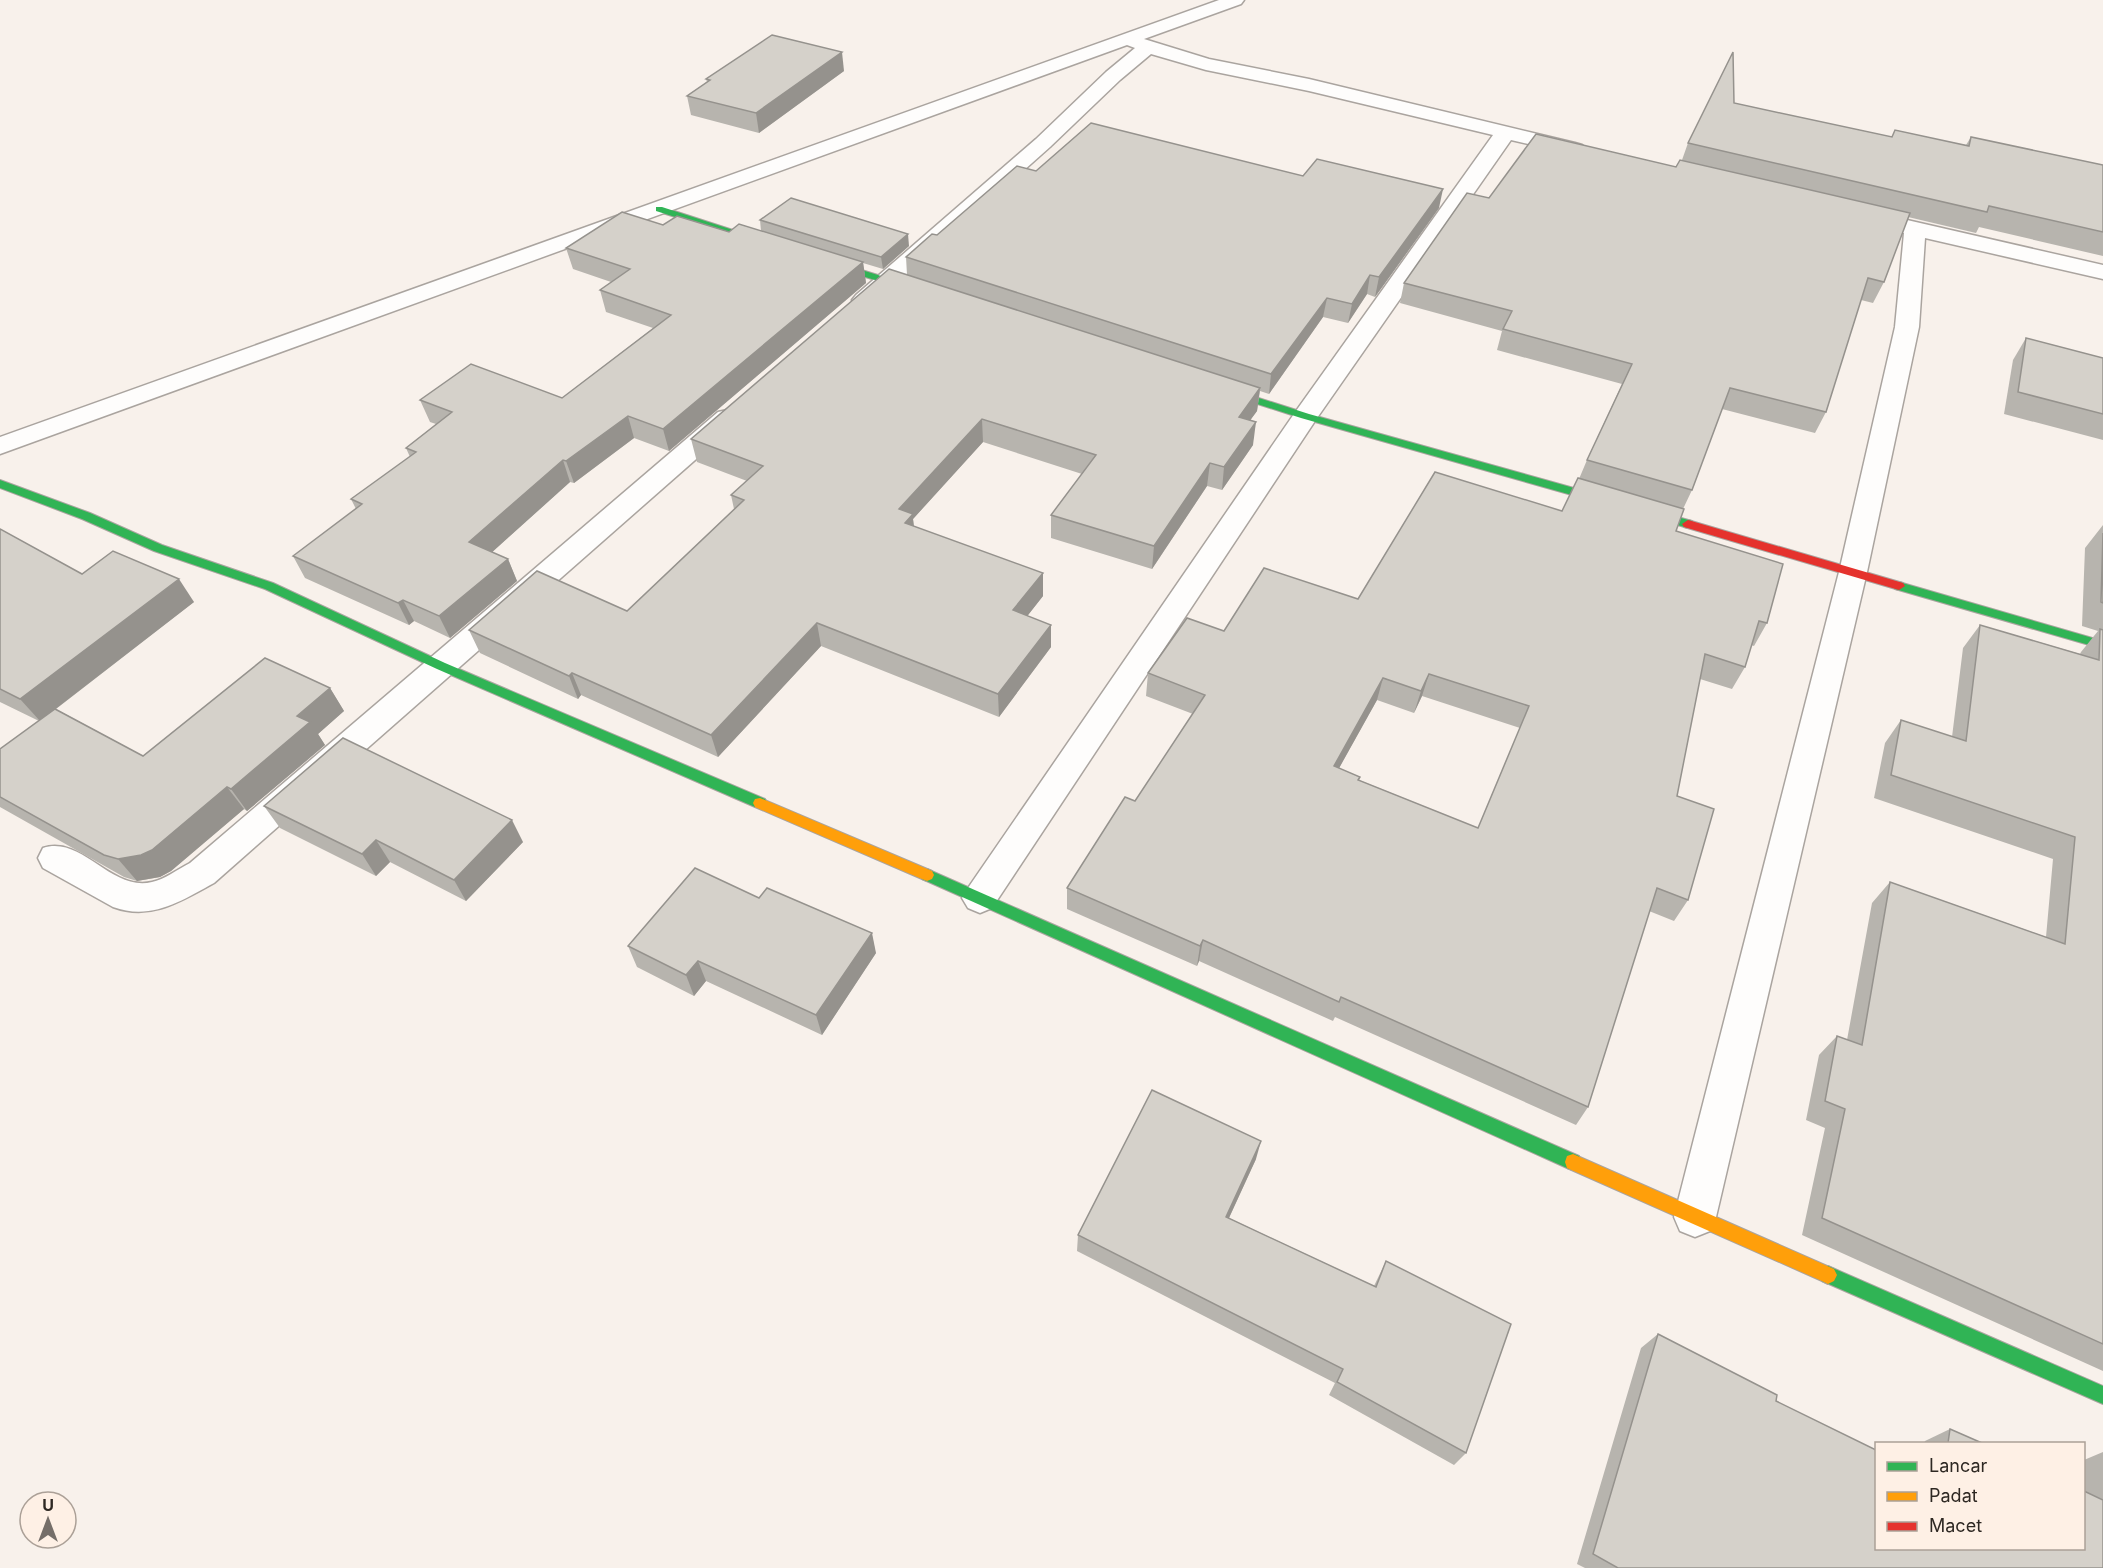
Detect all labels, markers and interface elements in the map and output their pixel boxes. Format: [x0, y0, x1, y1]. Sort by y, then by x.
legend [1875, 1442, 2085, 1550]
text: Lancar [1929, 1455, 1987, 1476]
text: Padat [1929, 1485, 1978, 1506]
north arrow [18, 1490, 78, 1550]
text: U [42, 1495, 54, 1515]
text: Macet [1929, 1515, 1982, 1536]

